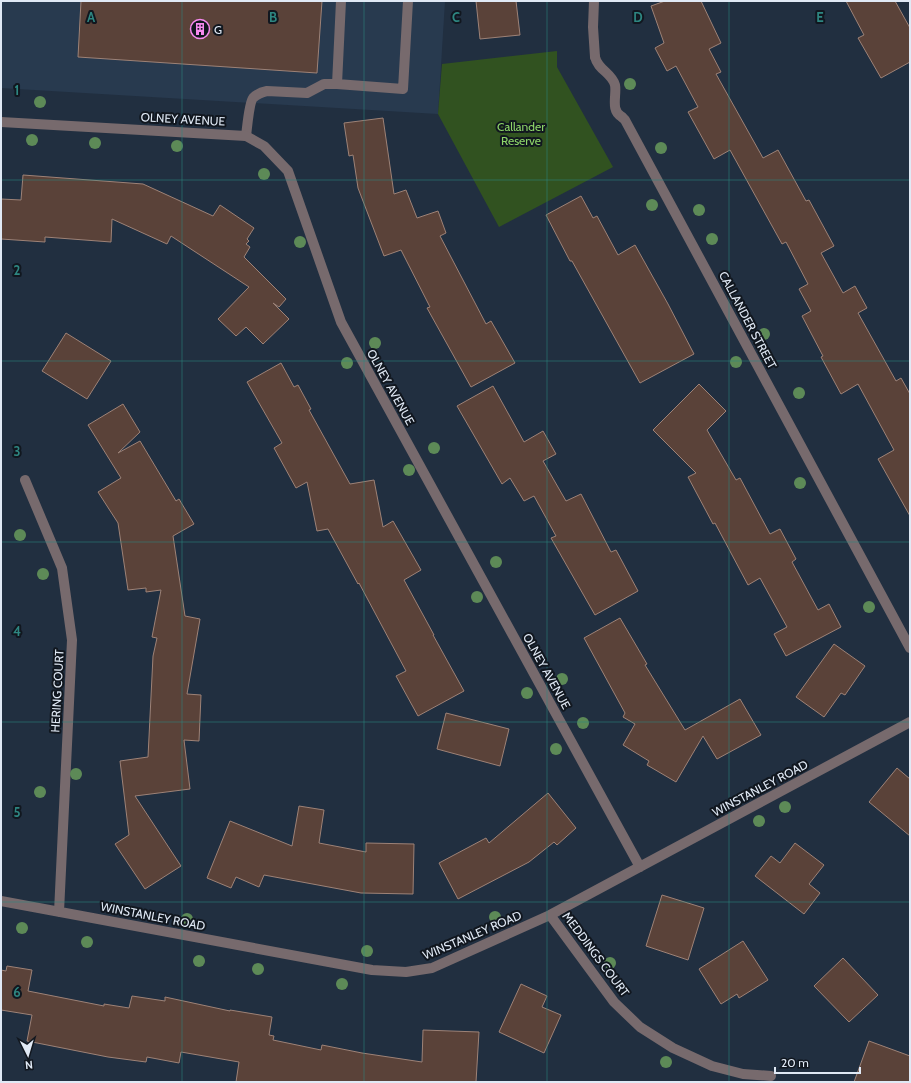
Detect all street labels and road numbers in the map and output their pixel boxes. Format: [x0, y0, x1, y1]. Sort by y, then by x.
street label: OLNEY AVENUE [140, 109, 226, 129]
street label: CALLANDER STREET [716, 269, 780, 372]
street label: OLNEY AVENUE [364, 346, 418, 428]
street label: OLNEY AVENUE [520, 630, 574, 712]
street label: HERING COURT [47, 648, 67, 733]
street label: WINSTANLEY ROAD [710, 756, 811, 820]
street label: WINSTANLEY ROAD [99, 899, 207, 934]
street label: WINSTANLEY ROAD [420, 907, 524, 963]
street label: MEDDINGS COURT [559, 909, 633, 1000]

